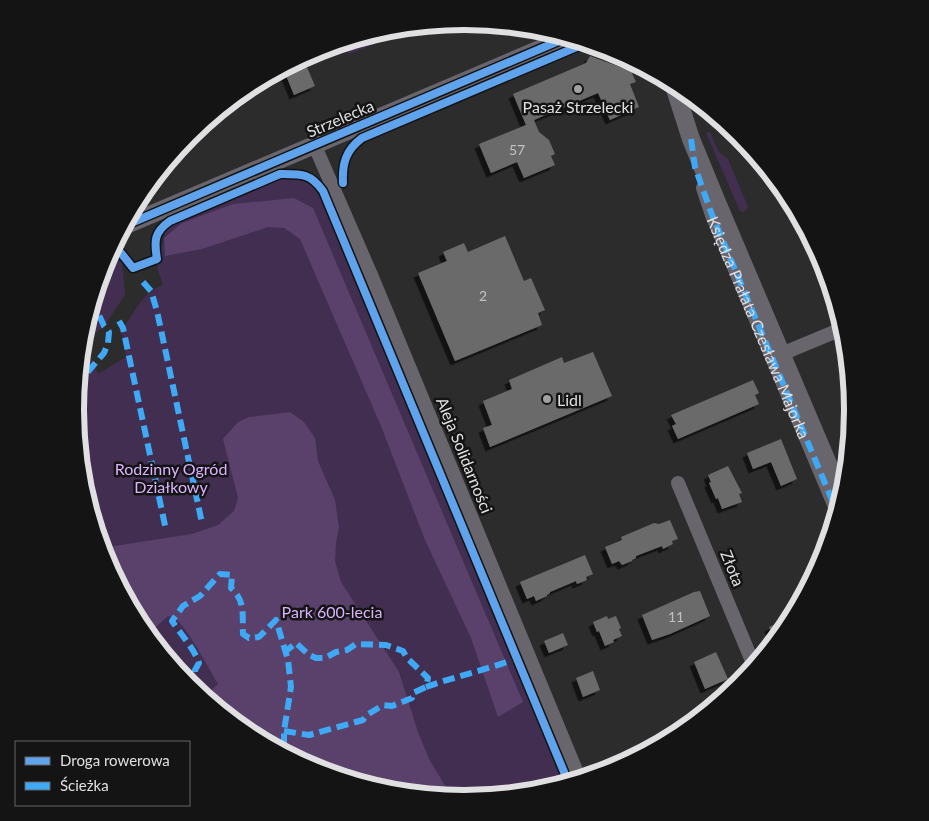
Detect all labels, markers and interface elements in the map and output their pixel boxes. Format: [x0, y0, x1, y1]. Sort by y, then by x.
marker: Pasaż Strzelecki [572, 83, 584, 95]
street label: Strzelecka [303, 95, 377, 141]
place label: Pasaż Strzelecki [523, 97, 633, 116]
house number: 57 [509, 141, 525, 158]
street label: Księdza Prałata Czesława Majorka [704, 213, 815, 441]
house number: 2 [479, 287, 487, 304]
place label: Lidl [557, 390, 582, 409]
marker: Lidl [541, 393, 553, 405]
street label: Aleja Solidarności [433, 394, 497, 516]
park label: Rodzinny Ogród Działkowy [115, 459, 227, 496]
street label: Złota [717, 547, 749, 589]
park label: Park 600-lecia [282, 602, 382, 621]
house number: 11 [668, 608, 684, 625]
legend [15, 741, 190, 806]
text: Droga rowerowa [60, 751, 170, 769]
text: Ścieżka [60, 776, 109, 794]

